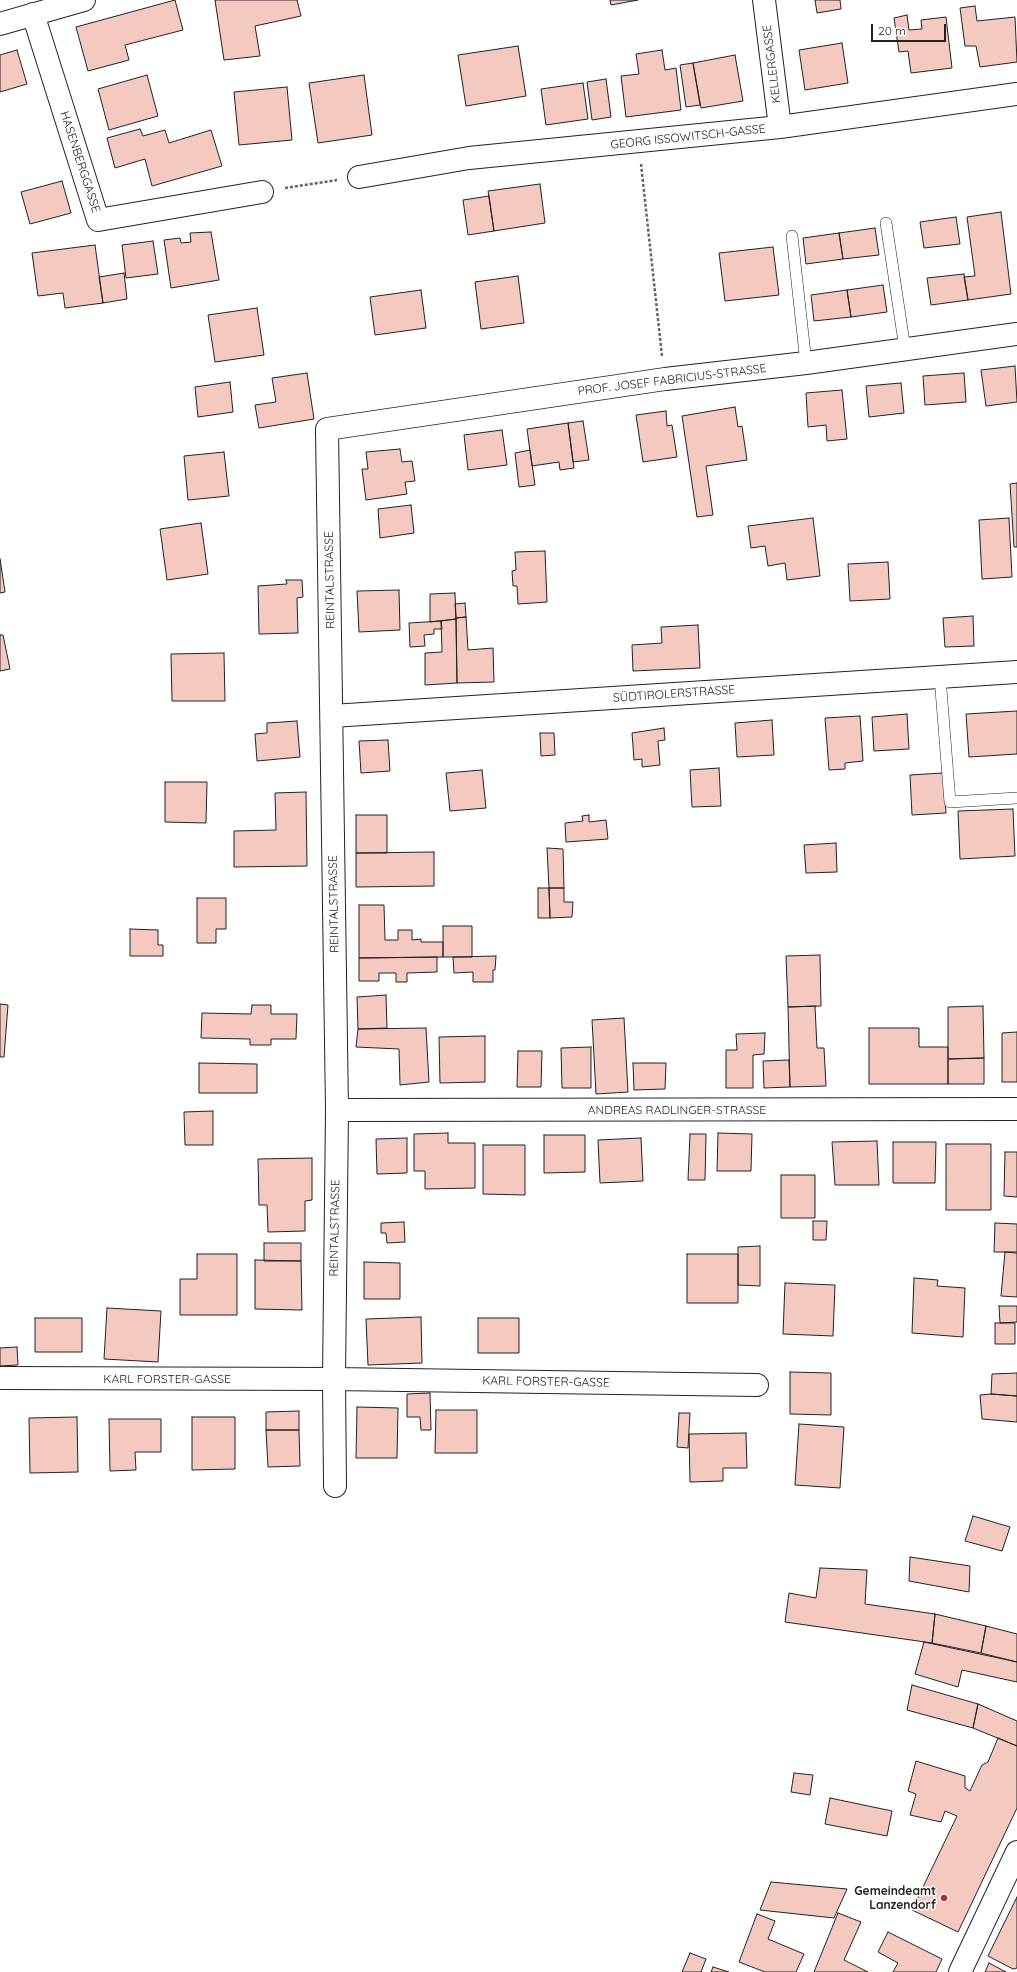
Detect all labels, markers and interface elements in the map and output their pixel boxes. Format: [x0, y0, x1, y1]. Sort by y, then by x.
scale bar [873, 16, 948, 42]
text: 20 m [878, 23, 906, 38]
street label: KELLERGASSE [760, 24, 784, 104]
street label: HASENBERGGASSE [57, 109, 103, 215]
street label: GEORG ISSOWITSCH-GASSE [610, 122, 766, 152]
street label: PROF. JOSEF FABRICIUS-STRASSE [577, 361, 767, 399]
street label: REINTALSTRASSE [322, 531, 338, 629]
street label: SÜDTIROLERSTRASSE [612, 683, 736, 705]
street label: REINTALSTRASSE [326, 855, 342, 953]
street label: ANDREAS RADLINGER-STRASSE [588, 1103, 766, 1117]
street label: REINTALSTRASSE [327, 1179, 343, 1277]
street label: KARL FORSTER-GASSE [103, 1372, 231, 1386]
street label: KARL FORSTER-GASSE [482, 1374, 610, 1390]
place label: Gemeindeamt Lanzendorf [854, 1884, 936, 1912]
marker: Gemeindeamt Lanzendorf [939, 1893, 949, 1903]

